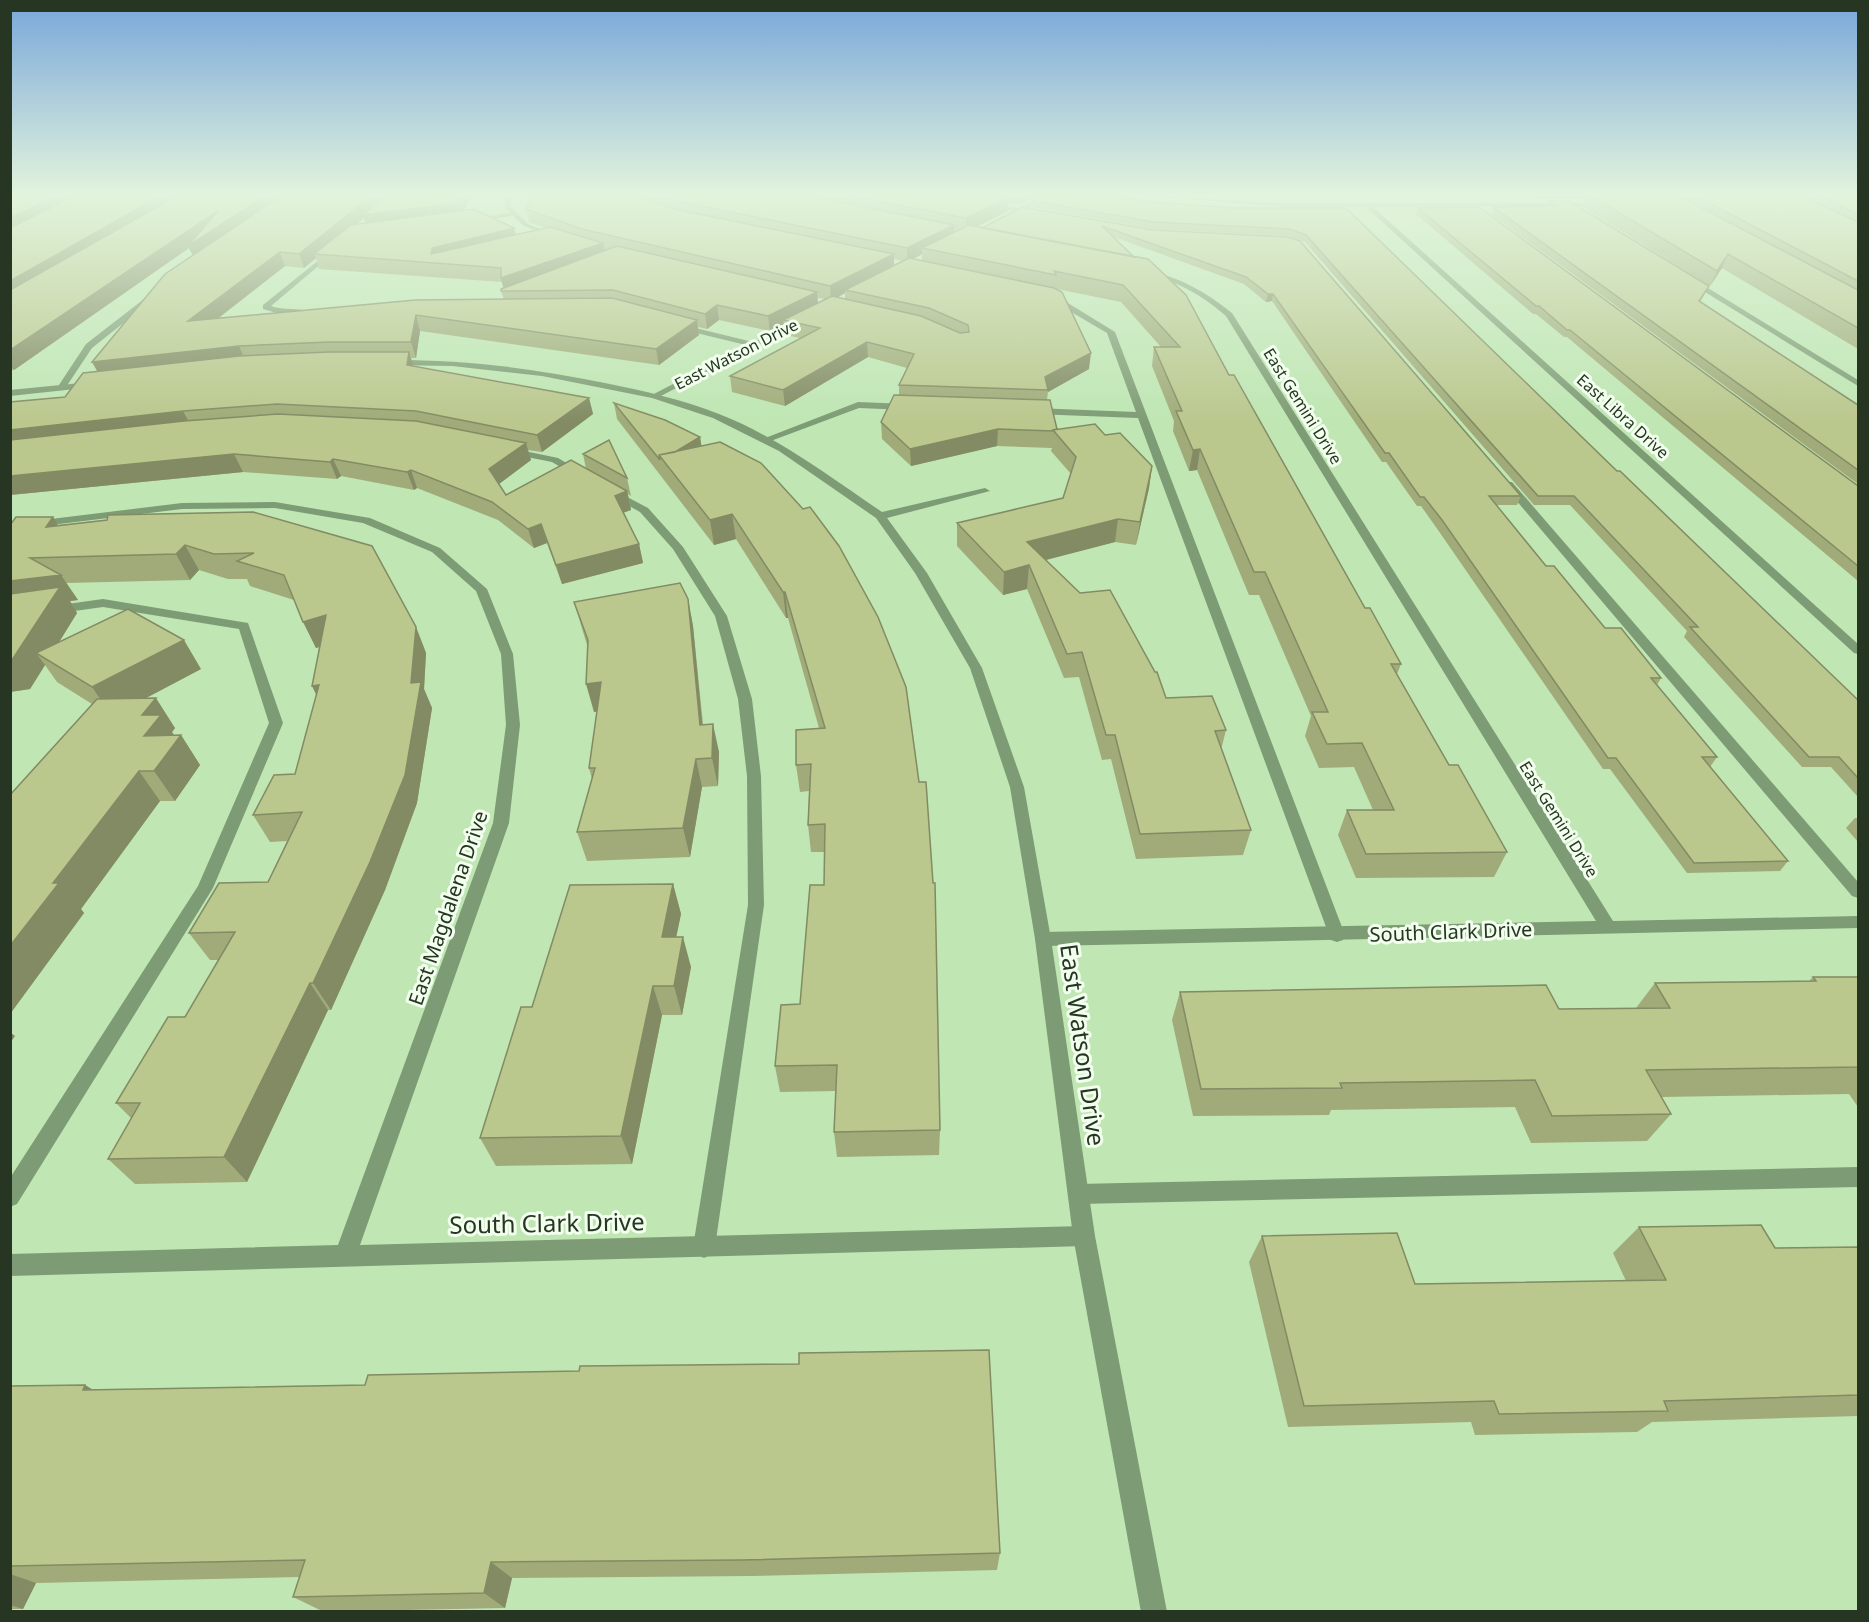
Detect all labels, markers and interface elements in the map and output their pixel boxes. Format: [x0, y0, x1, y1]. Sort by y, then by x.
street label: East Watson Drive [671, 313, 801, 395]
street label: East Gemini Drive [1258, 344, 1348, 468]
street label: East Libra Drive [1572, 369, 1674, 463]
street label: East Gemini Drive [1514, 757, 1604, 881]
street label: East Magdalena Drive [402, 807, 494, 1009]
street label: South Clark Drive [1369, 915, 1533, 948]
street label: East Watson Drive [1053, 942, 1114, 1148]
street label: South Clark Drive [449, 1204, 645, 1241]

